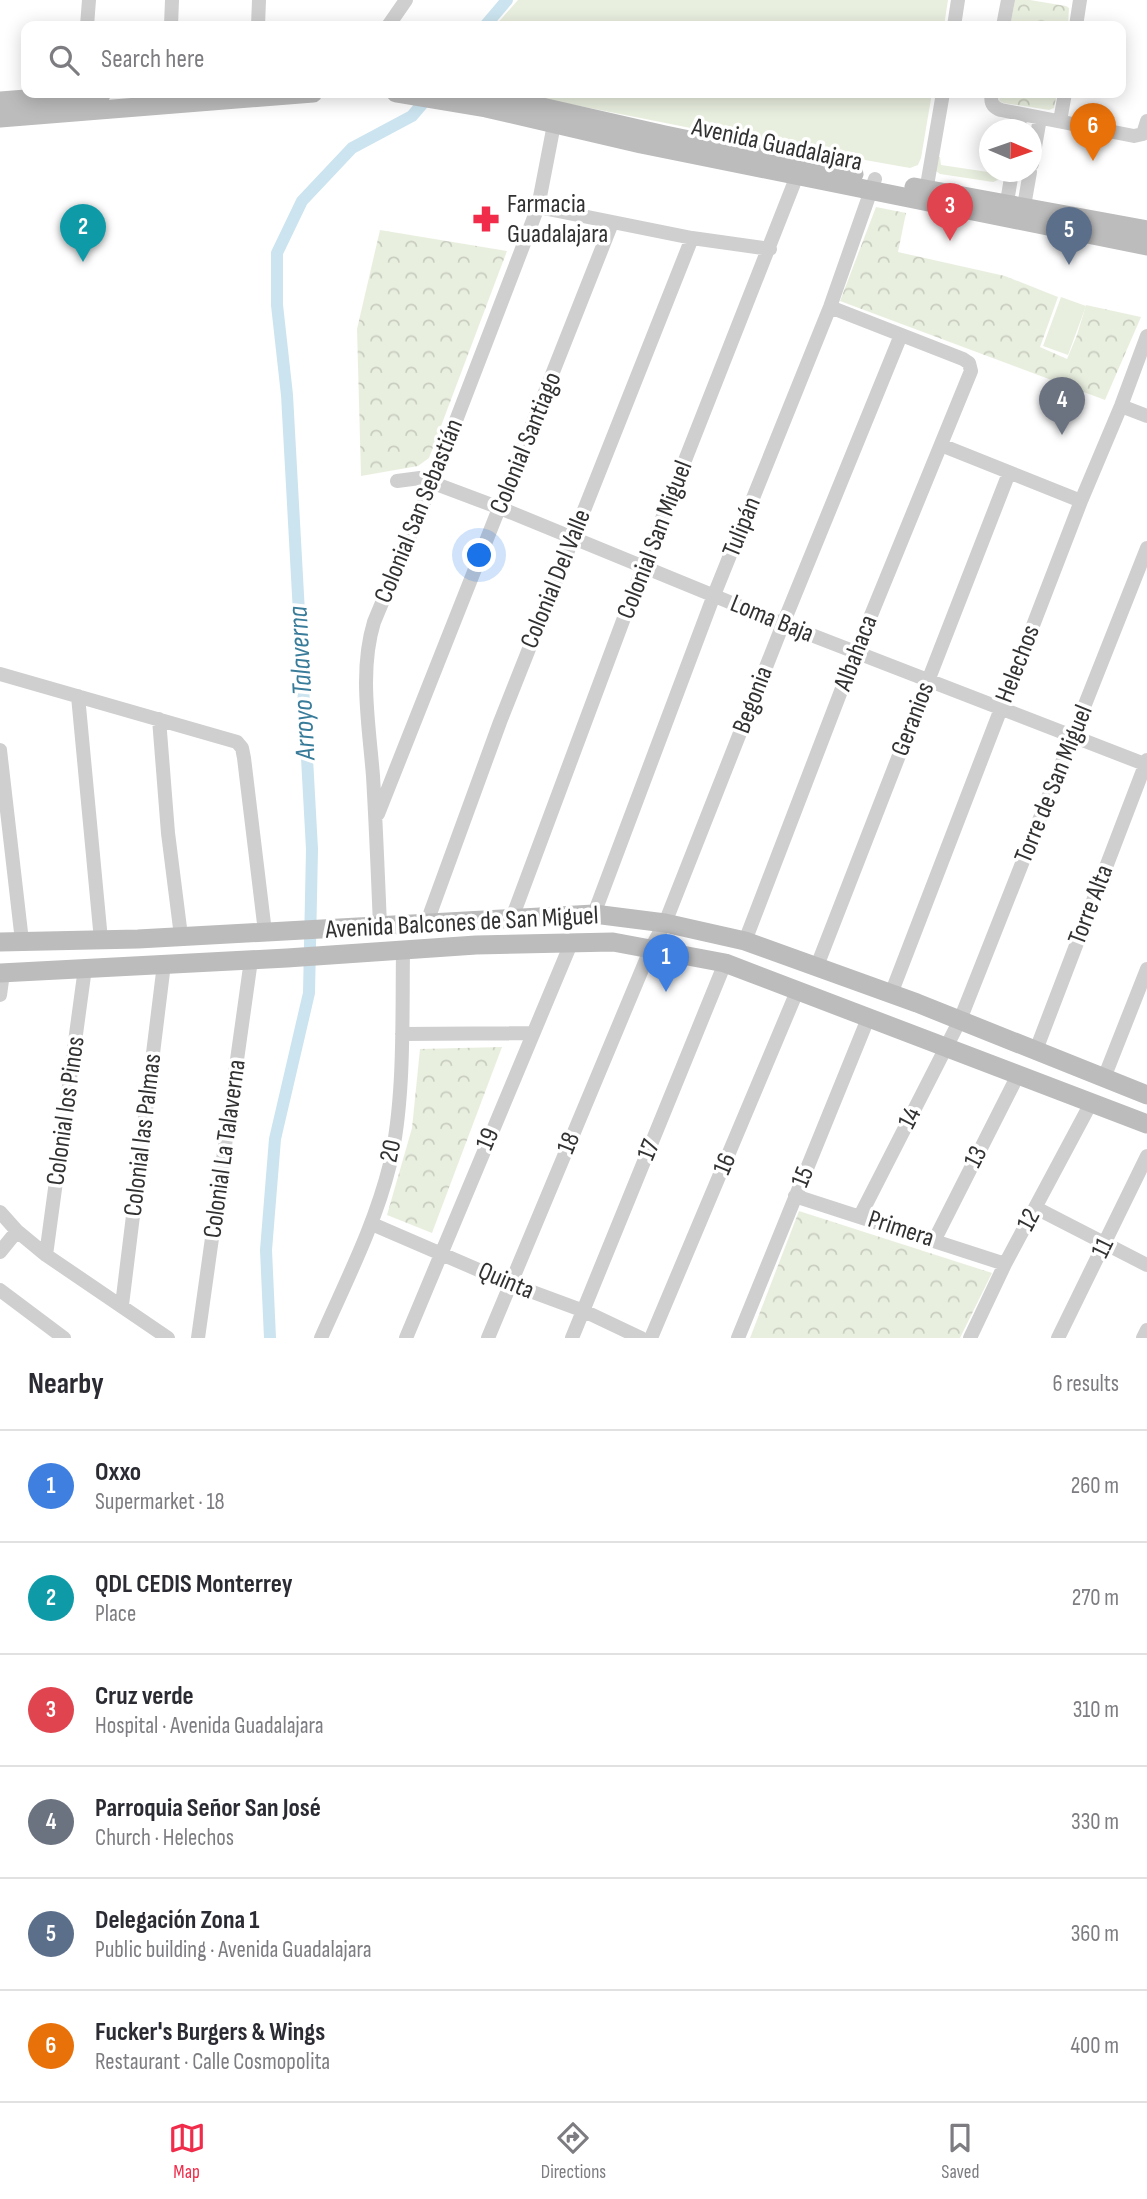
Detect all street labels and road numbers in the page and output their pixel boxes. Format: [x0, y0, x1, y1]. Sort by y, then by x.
street label: Avenida Guadalajara [688, 112, 865, 178]
street label: Colonial Santiago [484, 368, 568, 518]
street label: Colonial San Sebastián [368, 414, 470, 608]
street label: Colonial San Miguel [611, 457, 699, 623]
street label: Tulipán [716, 493, 768, 561]
street label: Colonial Del Valle [514, 505, 598, 653]
street label: Loma Baja [726, 588, 818, 650]
street label: Albahaca [827, 611, 885, 696]
street label: Helechos [989, 621, 1047, 707]
street label: Begonia [726, 662, 780, 738]
street label: Geranios [885, 678, 941, 760]
street label: Torre de San Miguel [1008, 701, 1100, 867]
street label: Torre Alta [1062, 861, 1120, 949]
street label: Avenida Balcones de San Miguel [324, 900, 599, 946]
street label: Colonial los Pinos [40, 1035, 92, 1187]
street label: Colonial las Palmas [118, 1052, 168, 1218]
street label: Colonial La Talaverna [197, 1058, 253, 1240]
street label: 14 [892, 1102, 928, 1134]
street label: 19 [470, 1123, 506, 1155]
street label: 18 [551, 1128, 587, 1158]
street label: 17 [631, 1135, 667, 1165]
street label: 20 [374, 1137, 408, 1165]
street label: 13 [958, 1141, 994, 1173]
street label: 16 [707, 1149, 743, 1179]
street label: 15 [785, 1162, 821, 1192]
street label: Primera [864, 1204, 938, 1254]
street label: 12 [1011, 1204, 1047, 1236]
street label: 11 [1085, 1233, 1121, 1263]
street label: Quinta [473, 1255, 539, 1307]

